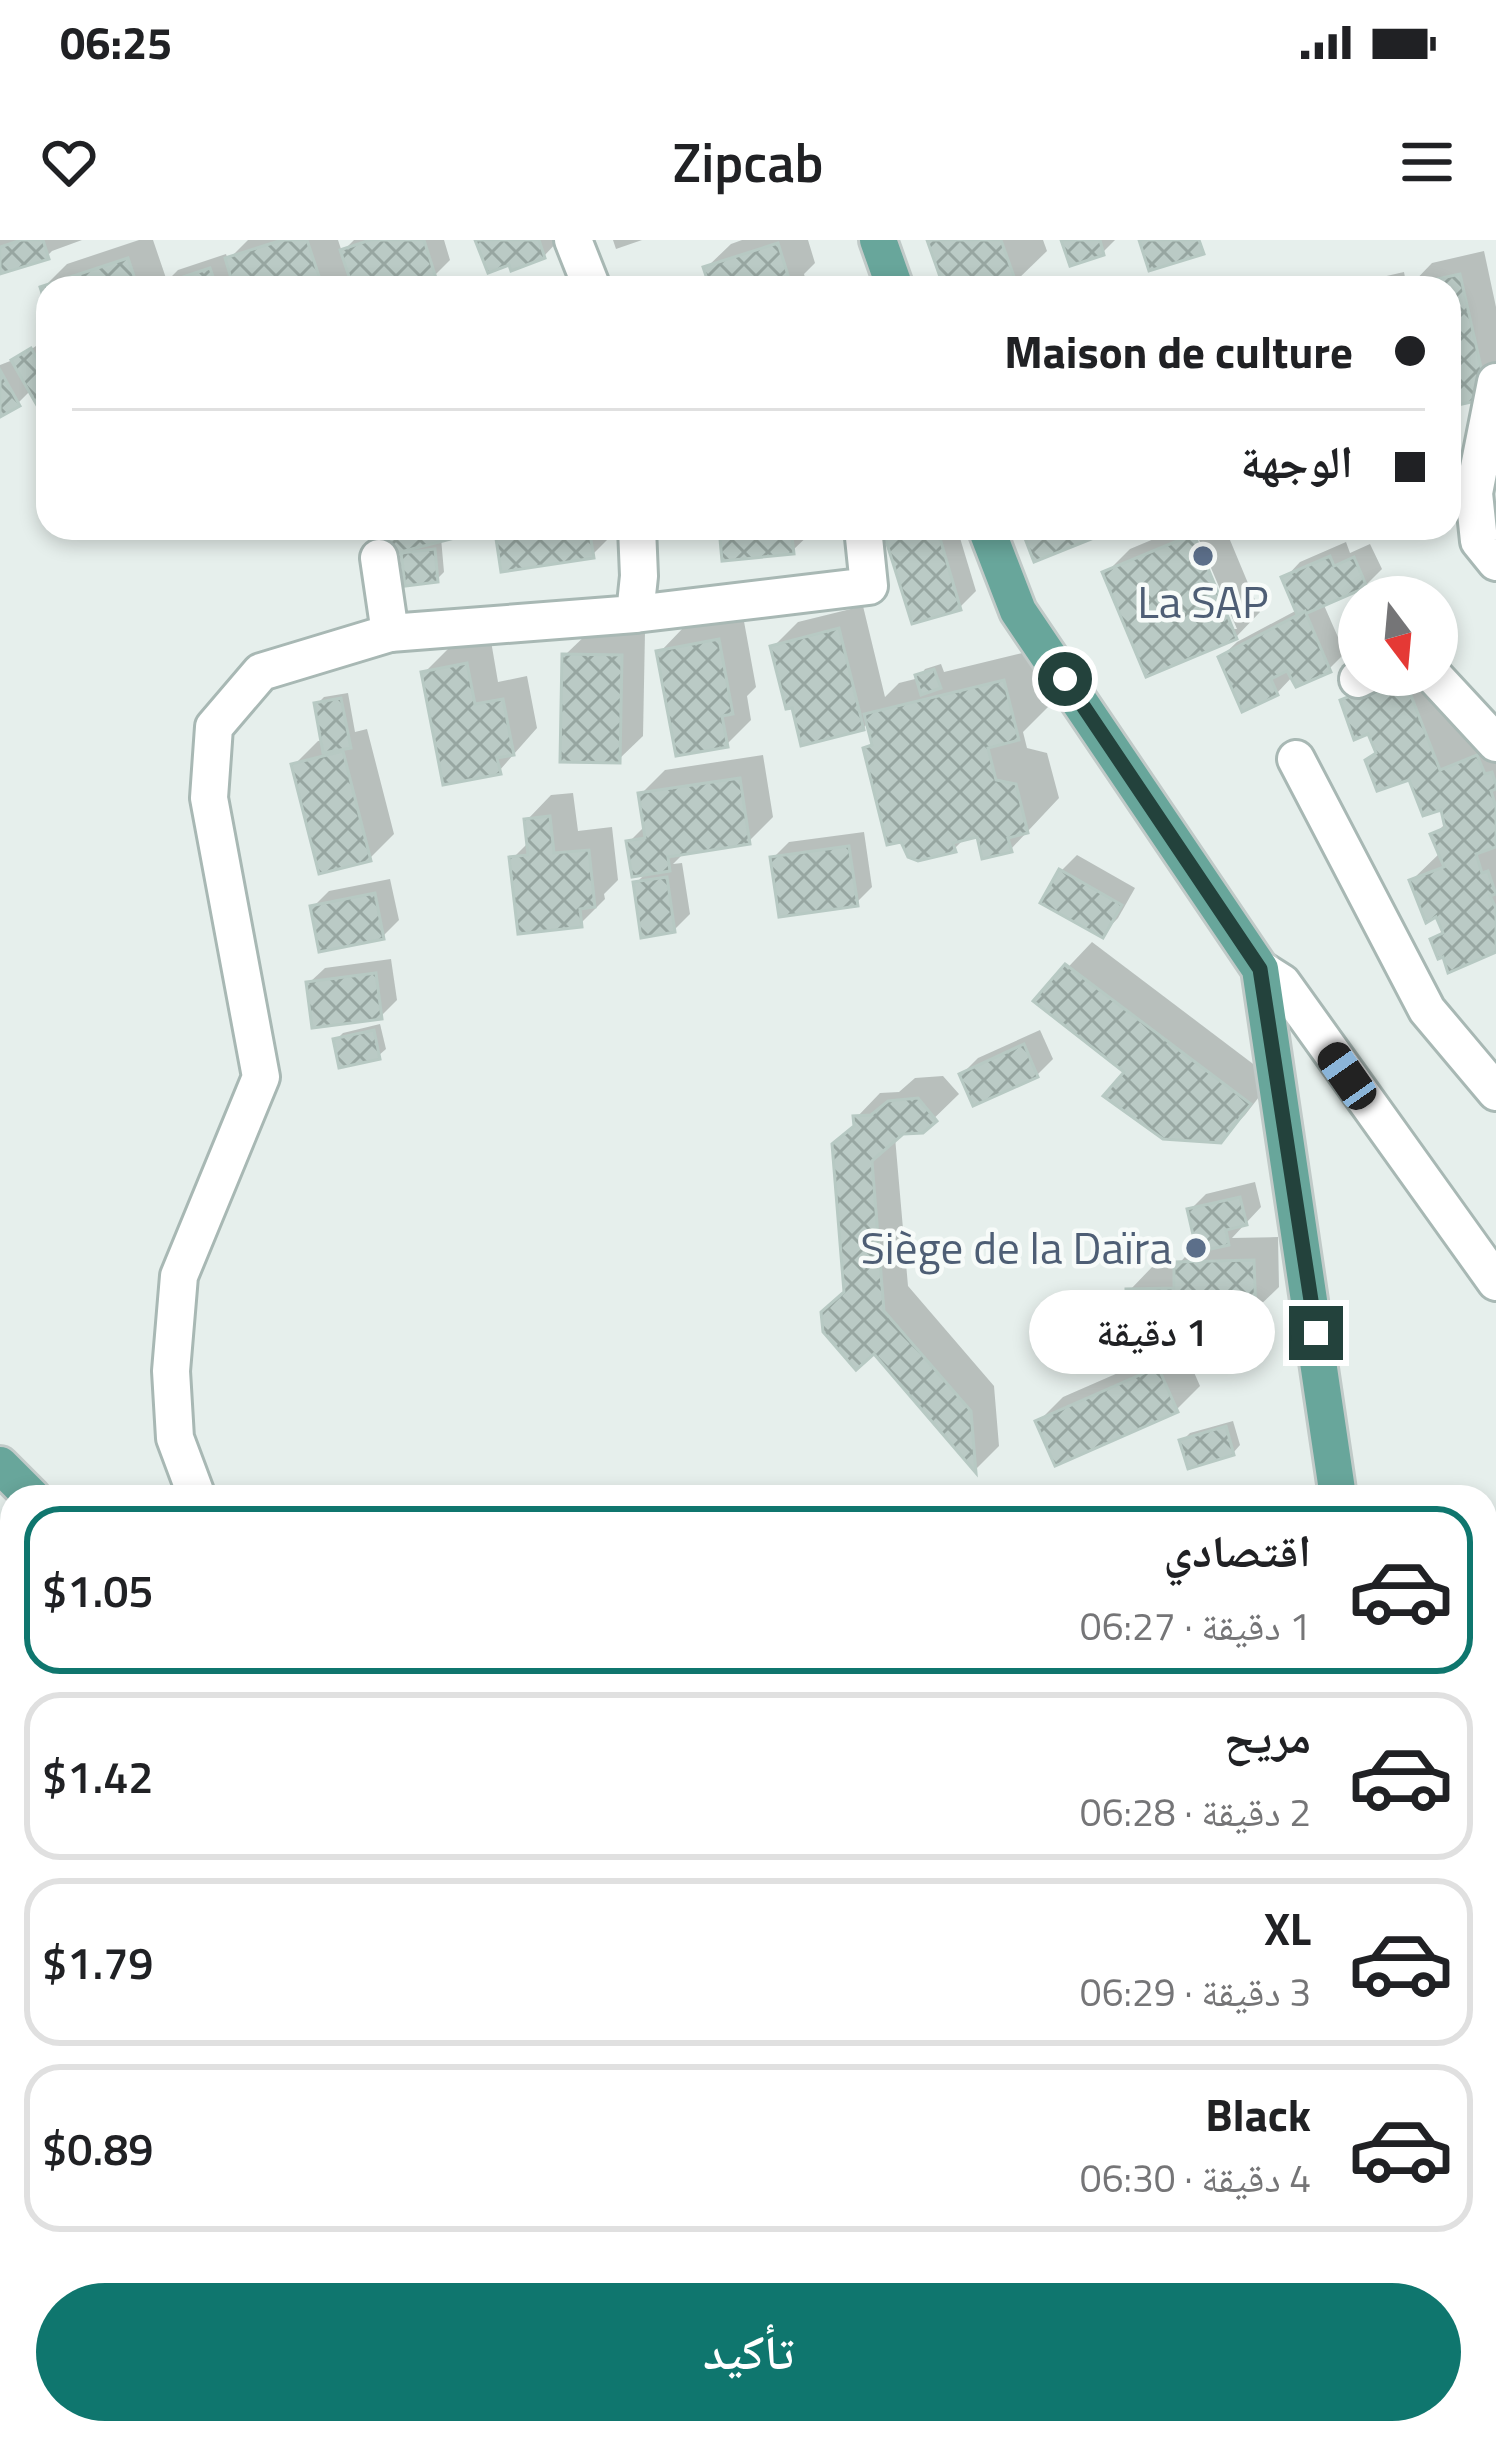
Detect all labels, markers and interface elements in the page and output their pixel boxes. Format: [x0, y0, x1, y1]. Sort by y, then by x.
text: 06:25 [60, 8, 172, 76]
text: Zipcab [672, 121, 824, 203]
icon: heart [36, 129, 102, 195]
icon: menu [1394, 129, 1460, 195]
text: Maison de culture [1004, 317, 1353, 385]
text: الوجهة [1240, 427, 1353, 495]
marker: La SAP [1190, 543, 1216, 569]
place label: La SAP [1137, 567, 1269, 635]
north arrow [1338, 576, 1458, 696]
map controls [1338, 576, 1458, 696]
route start [1038, 652, 1092, 706]
car [1312, 1036, 1382, 1116]
place label: Siège de la Daïra [860, 1213, 1172, 1281]
marker: Siège de la Daïra [1183, 1235, 1209, 1261]
callout: 1 دقيقة [1028, 1291, 1274, 1375]
text: 1 دقيقة [1096, 1302, 1208, 1361]
route end [1289, 1306, 1343, 1360]
text: اقتصادي [1164, 1516, 1311, 1584]
icon: car [1347, 1536, 1455, 1644]
text: $1.05 [42, 1556, 154, 1624]
text: 1 دقيقة · 06:27 [1080, 1596, 1311, 1655]
text: مريح [1224, 1702, 1311, 1770]
icon: car [1347, 1722, 1455, 1830]
text: $1.42 [42, 1742, 154, 1810]
text: 2 دقيقة · 06:28 [1080, 1782, 1311, 1841]
text: XL [1264, 1894, 1311, 1962]
icon: car [1347, 1908, 1455, 2016]
text: $1.79 [42, 1928, 154, 1996]
text: 3 دقيقة · 06:29 [1080, 1962, 1311, 2021]
text: Black [1205, 2080, 1311, 2148]
icon: car [1347, 2094, 1455, 2202]
text: $0.89 [42, 2114, 154, 2182]
text: 4 دقيقة · 06:30 [1080, 2148, 1311, 2207]
button: تأكيد [36, 2283, 1461, 2421]

